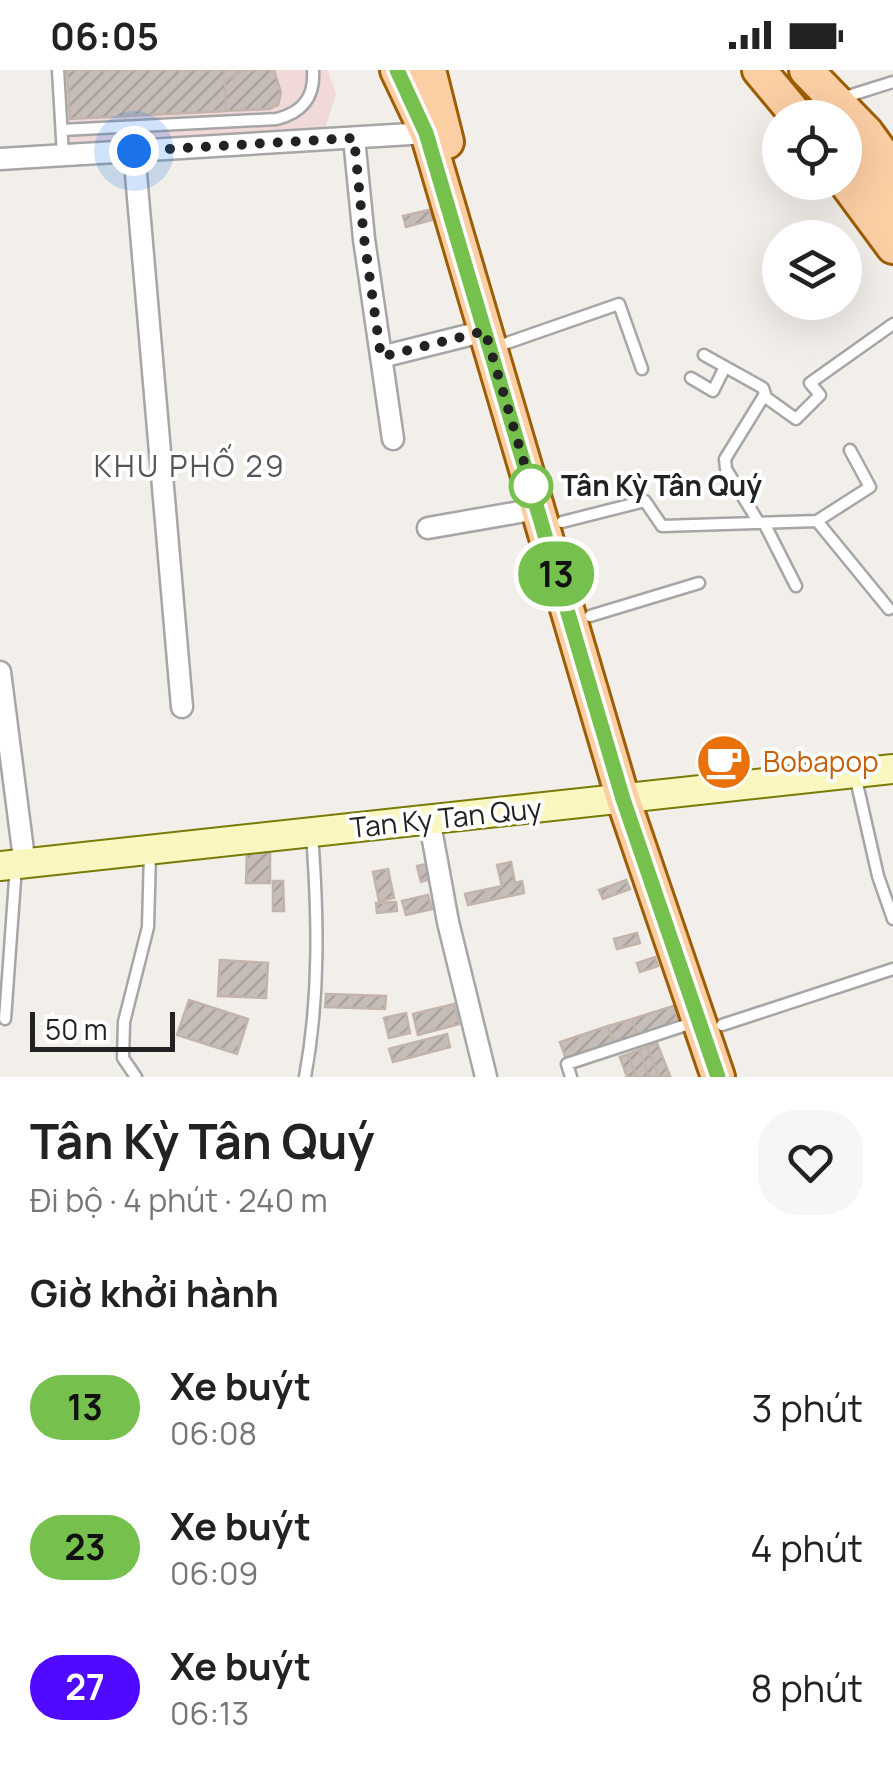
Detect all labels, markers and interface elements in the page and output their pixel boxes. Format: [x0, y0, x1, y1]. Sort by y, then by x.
text: 06:05 [50, 9, 159, 61]
map controls [762, 100, 862, 320]
button: locate [762, 100, 862, 200]
your location [109, 126, 159, 176]
button: layers [762, 220, 862, 320]
district label: KHU PHỐ 29 [94, 444, 286, 486]
marker: Tân Kỳ Tân Quý [510, 465, 552, 507]
place label: Tân Kỳ Tân Quý [561, 466, 762, 504]
line badge: 13 [511, 542, 601, 606]
text: 13 [538, 550, 574, 598]
cafe icon: Bobapop [694, 732, 754, 792]
place label: Bobapop [763, 742, 879, 780]
street label: Tan Ky Tan Quy [348, 788, 544, 846]
scale bar [30, 1007, 175, 1051]
text: 50 m [45, 1010, 108, 1048]
text: Tân Kỳ Tân Quý [30, 1108, 374, 1173]
button: heart [758, 1110, 863, 1215]
text: Đi bộ · 4 phút · 240 m [30, 1178, 328, 1222]
text: Giờ khởi hành [30, 1266, 279, 1318]
text: Xe buýt [170, 1359, 311, 1411]
text: 3 phút [752, 1381, 863, 1433]
text: 13 [67, 1383, 103, 1431]
text: 06:08 [170, 1411, 257, 1455]
text: Xe buýt [170, 1499, 311, 1551]
text: 4 phút [750, 1521, 863, 1573]
text: 23 [64, 1523, 106, 1571]
text: 06:09 [170, 1551, 258, 1595]
text: Xe buýt [170, 1639, 311, 1691]
text: 8 phút [750, 1661, 863, 1713]
text: 27 [65, 1663, 105, 1711]
text: 06:13 [170, 1691, 249, 1735]

